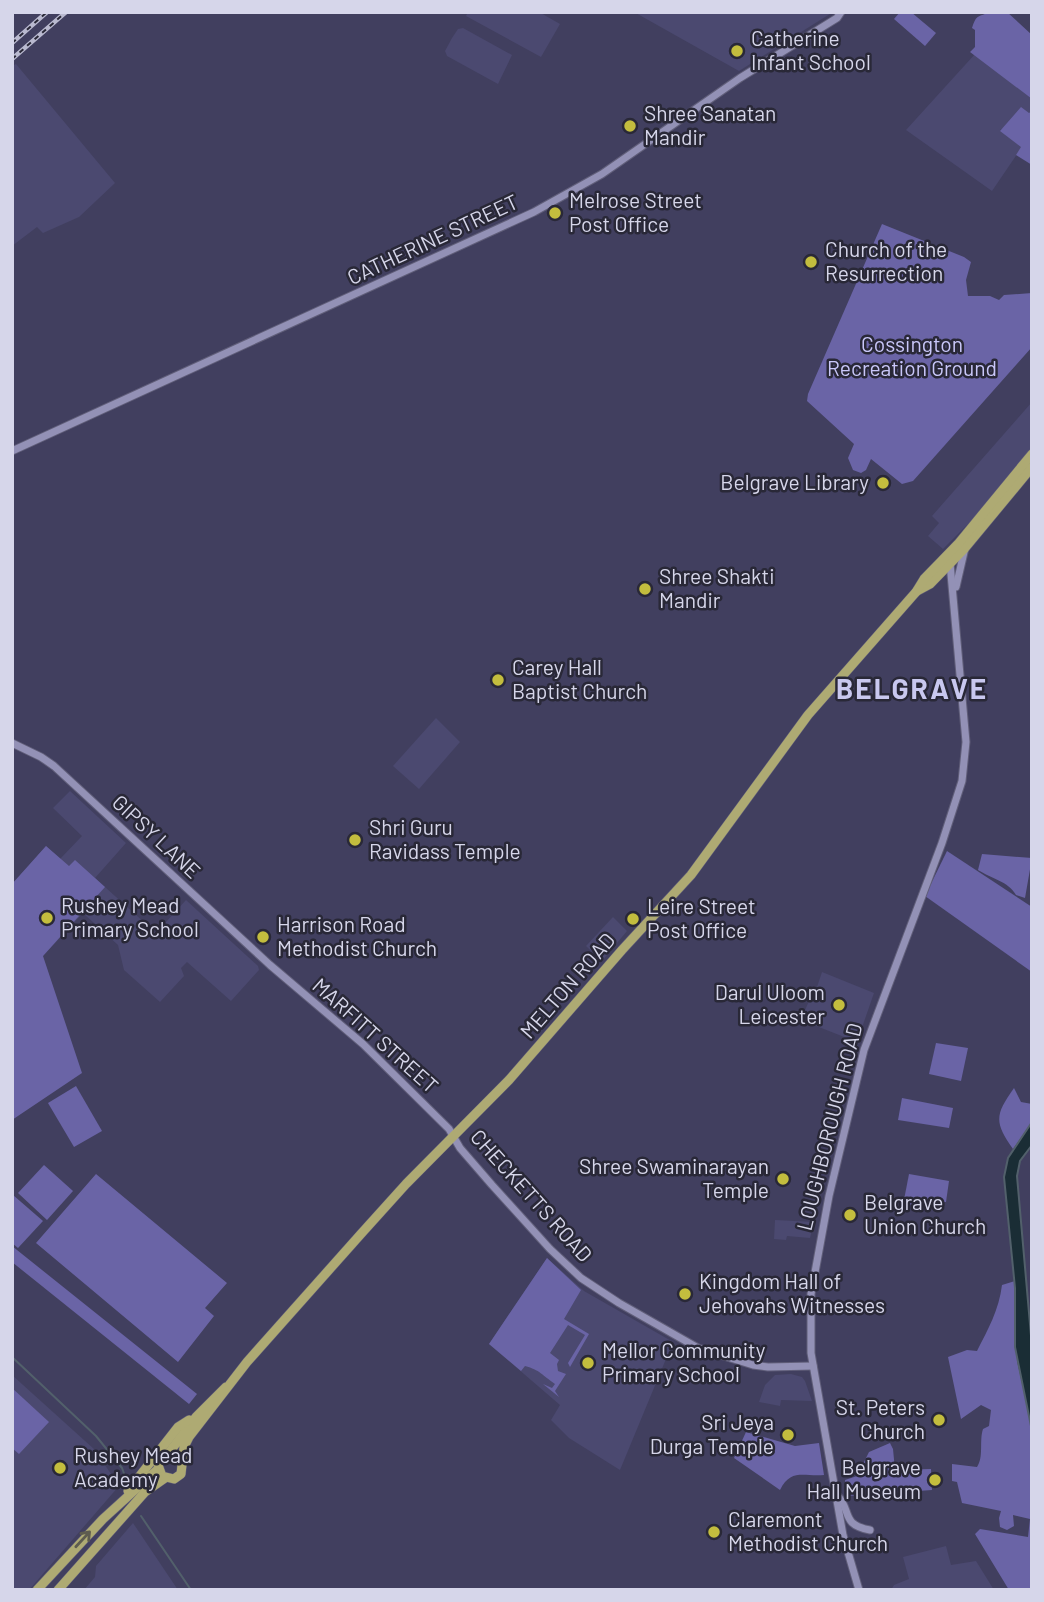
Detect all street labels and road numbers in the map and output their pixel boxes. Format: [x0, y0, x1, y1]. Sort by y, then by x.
street label: CATHERINE STREET [343, 188, 522, 289]
street label: GIPSY LANE [108, 789, 206, 883]
street label: MELTON ROAD [514, 927, 620, 1043]
street label: MARFITT STREET [308, 972, 444, 1098]
street label: LOUGHBOROUGH ROAD [791, 1020, 866, 1233]
street label: CHECKETTS ROAD [466, 1124, 598, 1266]

